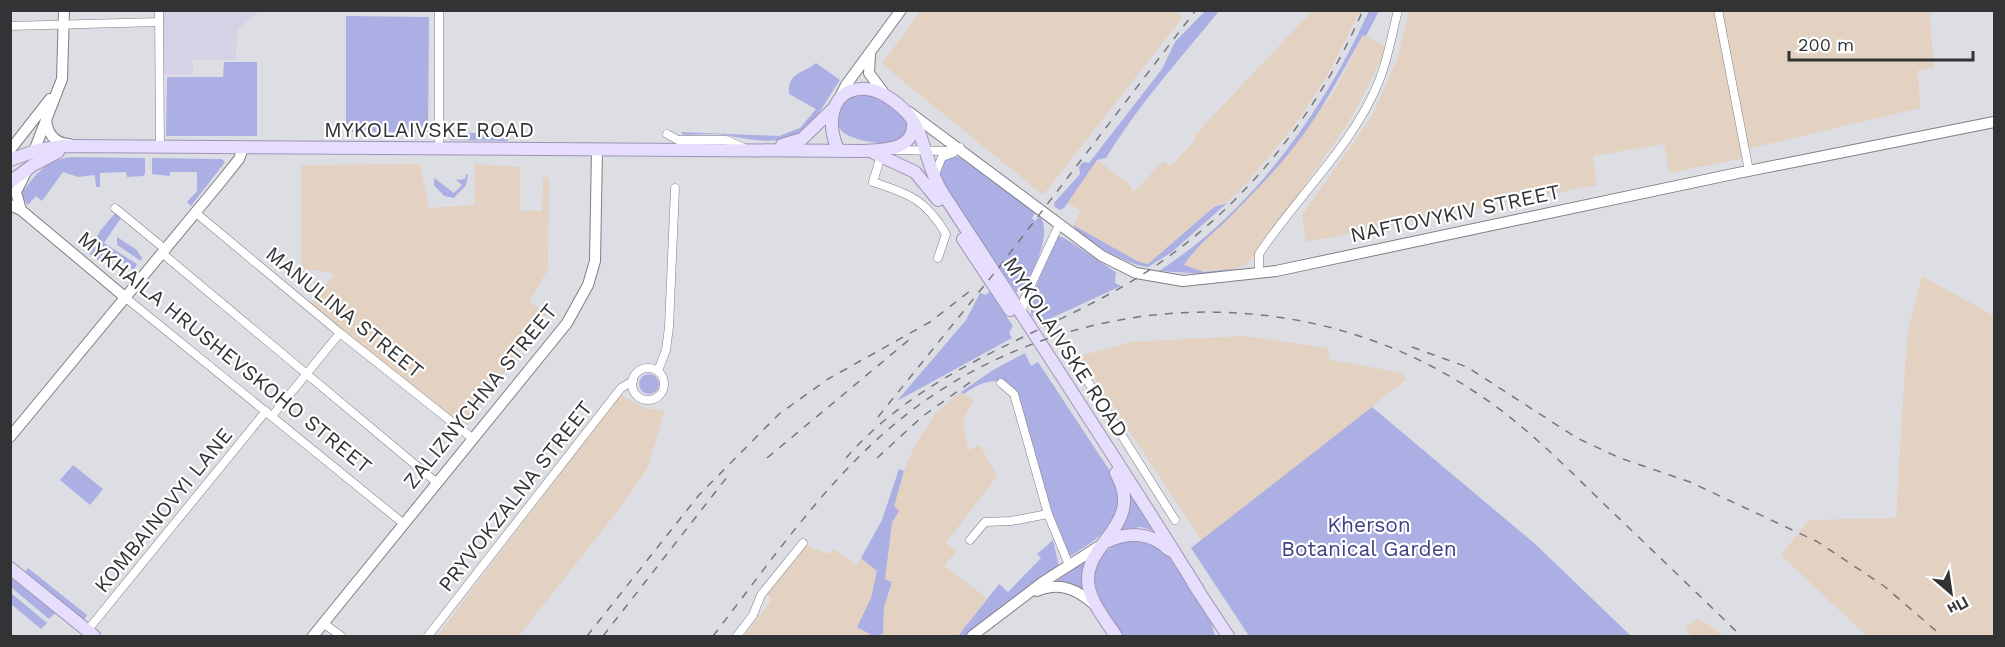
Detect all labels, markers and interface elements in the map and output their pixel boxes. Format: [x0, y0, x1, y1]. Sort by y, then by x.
scale bar [1789, 24, 1974, 62]
text: 200 m [1798, 34, 1854, 55]
street label: MYKOLAIVSKE ROAD [324, 117, 534, 142]
street label: NAFTOVYKIV STREET [1348, 178, 1563, 247]
street label: MYKHAILA HRUSHEVSKOHO STREET [73, 226, 377, 479]
street label: MANULINA STREET [261, 241, 429, 383]
street label: MYKOLAIVSKE ROAD [998, 252, 1134, 442]
street label: ZALIZNYCHNA STREET [398, 298, 562, 493]
street label: PRYVOKZALNA STREET [433, 395, 597, 596]
street label: KOMBAINOVYI LANE [89, 422, 237, 598]
park label: Kherson Botanical Garden [1281, 512, 1457, 561]
north arrow [1921, 563, 1981, 623]
text: Пн [1944, 592, 1972, 619]

